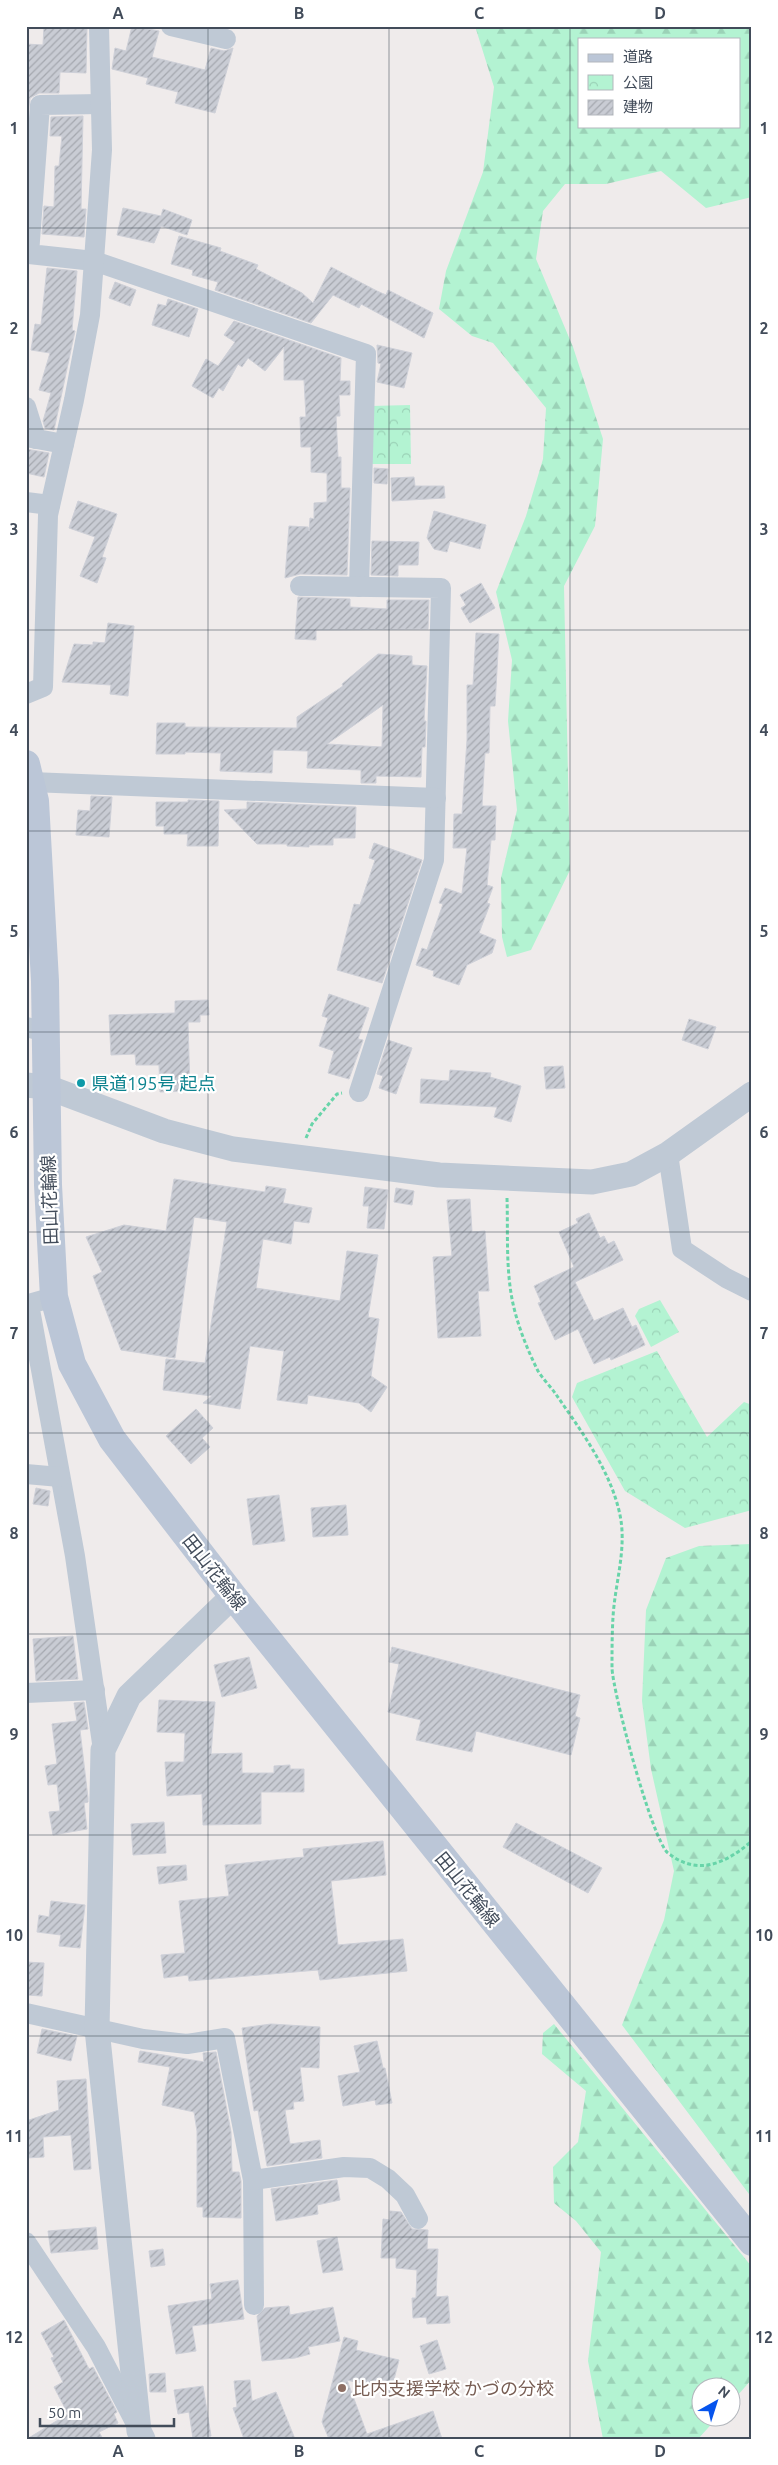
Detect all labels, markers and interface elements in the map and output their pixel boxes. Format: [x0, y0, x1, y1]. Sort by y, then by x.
text: A [112, 4, 124, 22]
text: B [294, 4, 304, 22]
text: C [474, 4, 484, 22]
text: D [654, 4, 666, 22]
legend [578, 38, 740, 128]
text: 道路 [623, 48, 653, 65]
text: 公園 [623, 74, 653, 91]
text: 建物 [623, 98, 653, 115]
text: 1 [9, 119, 19, 137]
text: 1 [759, 119, 769, 137]
text: 2 [9, 319, 19, 337]
text: 2 [759, 319, 769, 337]
text: 3 [9, 520, 19, 538]
text: 3 [759, 520, 769, 538]
text: 4 [9, 721, 19, 739]
text: 4 [759, 721, 769, 739]
text: 5 [9, 922, 19, 940]
text: 5 [759, 922, 769, 940]
place label: 県道195号 起点 [91, 1073, 216, 1093]
marker: 県道195号 起点 [75, 1077, 87, 1089]
text: 6 [9, 1123, 19, 1141]
text: 6 [759, 1123, 769, 1141]
street label: 田山花輪線 [37, 1155, 61, 1245]
text: 7 [9, 1324, 19, 1342]
text: 7 [759, 1324, 769, 1342]
text: 8 [9, 1524, 19, 1542]
text: 8 [759, 1524, 769, 1542]
street label: 田山花輪線 [179, 1530, 251, 1614]
text: 9 [9, 1725, 19, 1743]
text: 9 [759, 1725, 769, 1743]
street label: 田山花輪線 [432, 1848, 504, 1930]
text: 10 [5, 1926, 23, 1944]
text: 10 [755, 1926, 773, 1944]
text: 11 [5, 2127, 23, 2145]
text: 11 [755, 2127, 773, 2145]
text: 12 [5, 2328, 23, 2346]
text: 12 [755, 2328, 773, 2346]
place label: 比内支援学校 かづの分校 [352, 2378, 554, 2398]
north arrow [690, 2378, 740, 2428]
marker: 比内支援学校 かづの分校 [336, 2382, 348, 2394]
text: N [715, 2382, 733, 2401]
scale bar [40, 2395, 174, 2427]
text: 50 m [48, 2404, 81, 2421]
text: A [112, 2442, 124, 2460]
text: B [294, 2442, 304, 2460]
text: C [474, 2442, 484, 2460]
text: D [654, 2442, 666, 2460]

